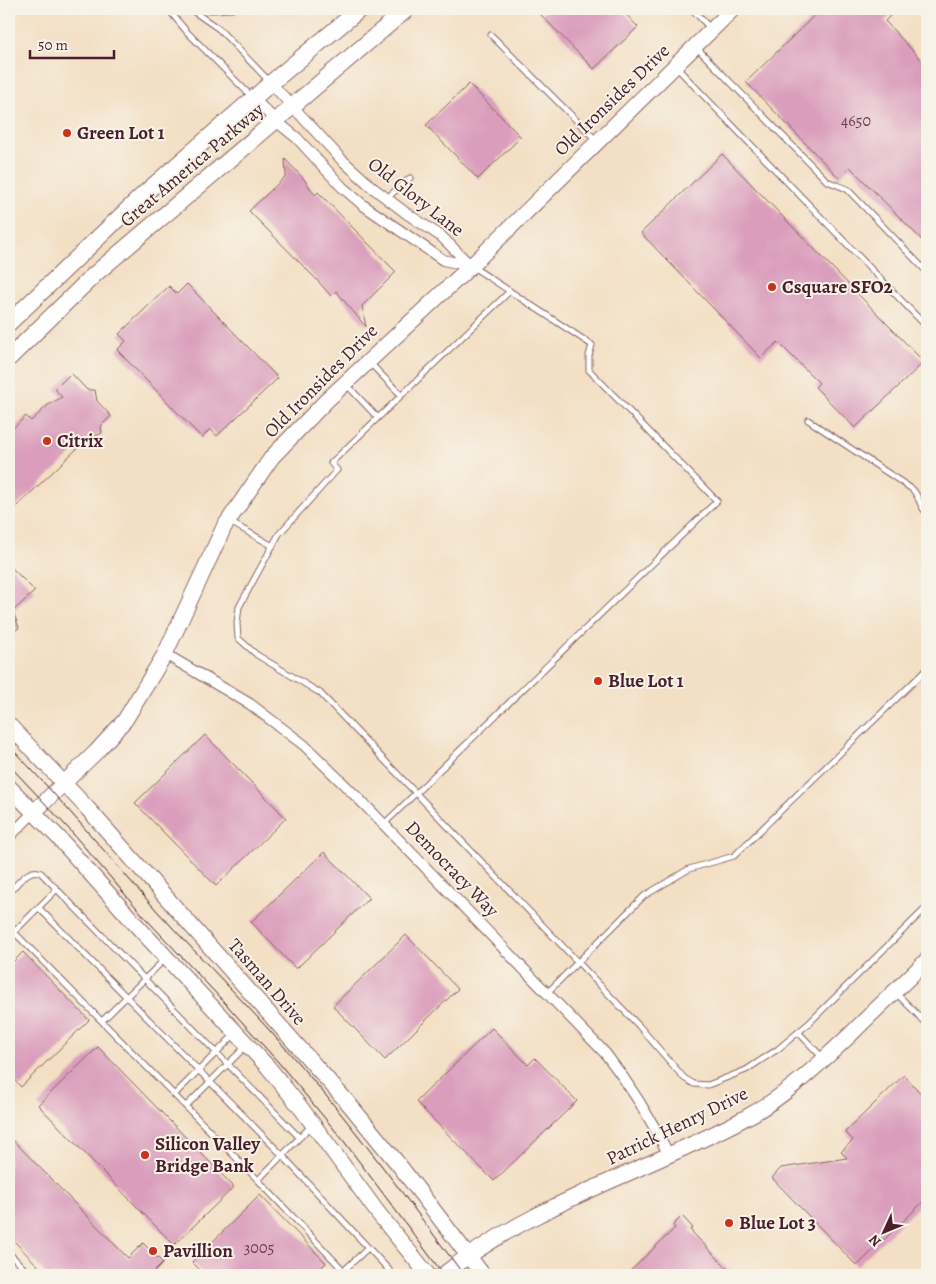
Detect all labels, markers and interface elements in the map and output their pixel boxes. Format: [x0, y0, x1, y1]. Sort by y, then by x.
scale bar [30, 28, 114, 60]
text: 50 m [38, 35, 68, 55]
street label: Old Ironsides Drive [549, 38, 675, 162]
street label: Great America Parkway [114, 97, 270, 233]
house number: 4650 [841, 110, 871, 132]
place label: Green Lot 1 [77, 120, 165, 146]
marker: Green Lot 1 [61, 127, 73, 139]
street label: Old Glory Lane [362, 151, 470, 243]
place label: Csquare SFO2 [782, 274, 893, 300]
marker: Csquare SFO2 [766, 281, 778, 293]
street label: Old Ironsides Drive [258, 318, 384, 444]
place label: Citrix [57, 428, 104, 454]
marker: Citrix [41, 435, 53, 447]
place label: Blue Lot 1 [608, 668, 684, 694]
marker: Blue Lot 1 [592, 675, 604, 687]
street label: Democracy Way [399, 815, 505, 923]
street label: Tasman Drive [222, 933, 312, 1031]
street label: Patrick Henry Drive [602, 1080, 752, 1172]
place label: Silicon Valley Bridge Bank [155, 1131, 261, 1179]
marker: Silicon Valley Bridge Bank [139, 1149, 151, 1161]
north arrow [858, 1206, 908, 1256]
place label: Blue Lot 3 [739, 1210, 816, 1236]
marker: Blue Lot 3 [723, 1217, 735, 1229]
text: N [865, 1230, 885, 1251]
house number: 3005 [244, 1237, 274, 1259]
place label: Pavillion [163, 1238, 233, 1264]
marker: Pavillion [147, 1245, 159, 1257]

